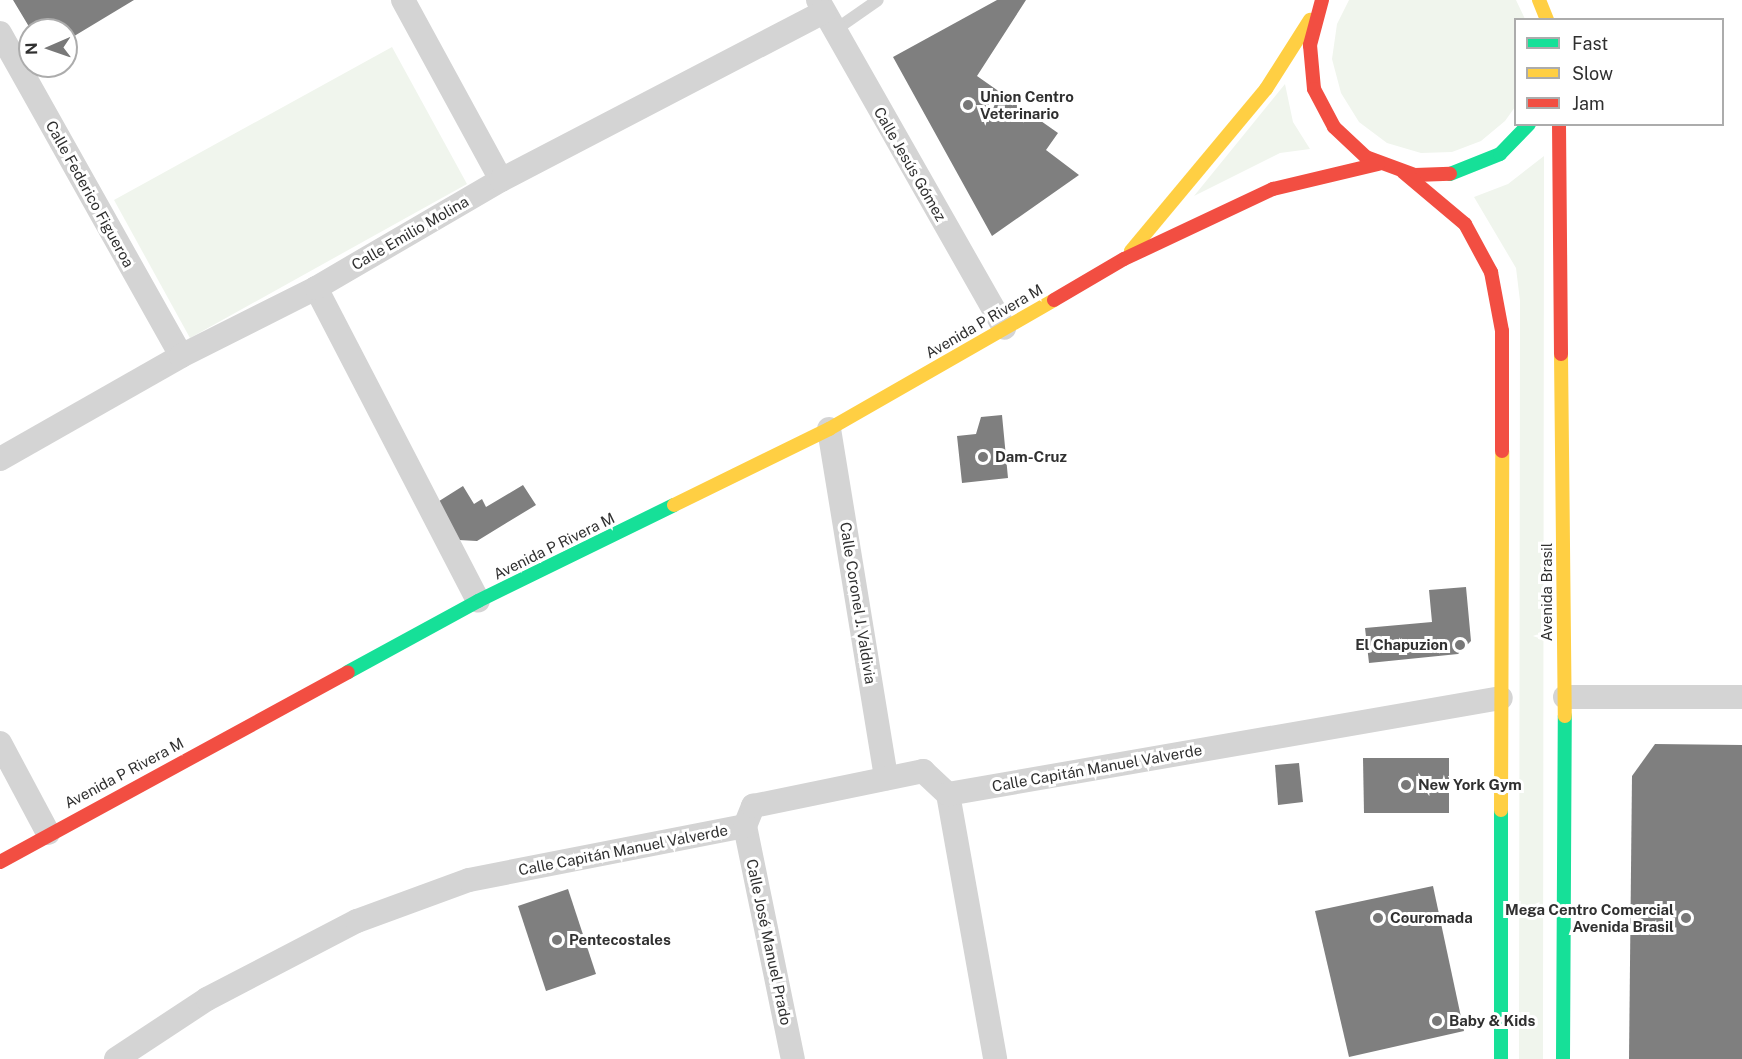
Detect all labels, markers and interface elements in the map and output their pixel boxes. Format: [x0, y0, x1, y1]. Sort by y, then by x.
north arrow [18, 18, 78, 78]
legend [1514, 18, 1724, 126]
text: Fast [1572, 33, 1608, 54]
text: N [22, 42, 41, 55]
text: Slow [1572, 63, 1613, 84]
place label: Union Centro Veterinario [980, 87, 1074, 122]
text: Jam [1572, 93, 1605, 114]
marker: Union Centro Veterinario [961, 98, 975, 112]
street label: Calle Jesús Gómez [870, 104, 950, 224]
street label: Calle Federico Figueroa [42, 118, 138, 270]
street label: Calle Emilio Molina [348, 192, 472, 274]
street label: Avenida P Rivera M [922, 280, 1046, 362]
place label: Dam-Cruz [995, 448, 1067, 466]
marker: Dam-Cruz [976, 450, 990, 464]
street label: Avenida P Rivera M [490, 509, 618, 583]
street label: Calle Coronel J. Valdivia [836, 520, 880, 686]
street label: Avenida Brasil [1538, 543, 1556, 641]
place label: El Chapuzion [1355, 636, 1448, 654]
marker: El Chapuzion [1453, 638, 1467, 652]
street label: Avenida P Rivera M [61, 734, 187, 812]
street label: Calle Capitán Manuel Valverde [990, 741, 1204, 795]
place label: New York Gym [1418, 776, 1522, 794]
marker: New York Gym [1399, 778, 1413, 792]
street label: Calle Capitán Manuel Valverde [517, 821, 729, 879]
street label: Calle José Manuel Prado [743, 857, 795, 1027]
place label: Mega Centro Comercial Avenida Brasil [1505, 900, 1674, 935]
place label: Couromada [1390, 909, 1473, 927]
marker: Couromada [1371, 911, 1385, 925]
marker: Mega Centro Comercial Avenida Brasil [1679, 911, 1693, 925]
place label: Pentecostales [569, 931, 671, 949]
marker: Pentecostales [550, 933, 564, 947]
place label: Baby & Kids [1449, 1012, 1535, 1030]
marker: Baby & Kids [1430, 1014, 1444, 1028]

